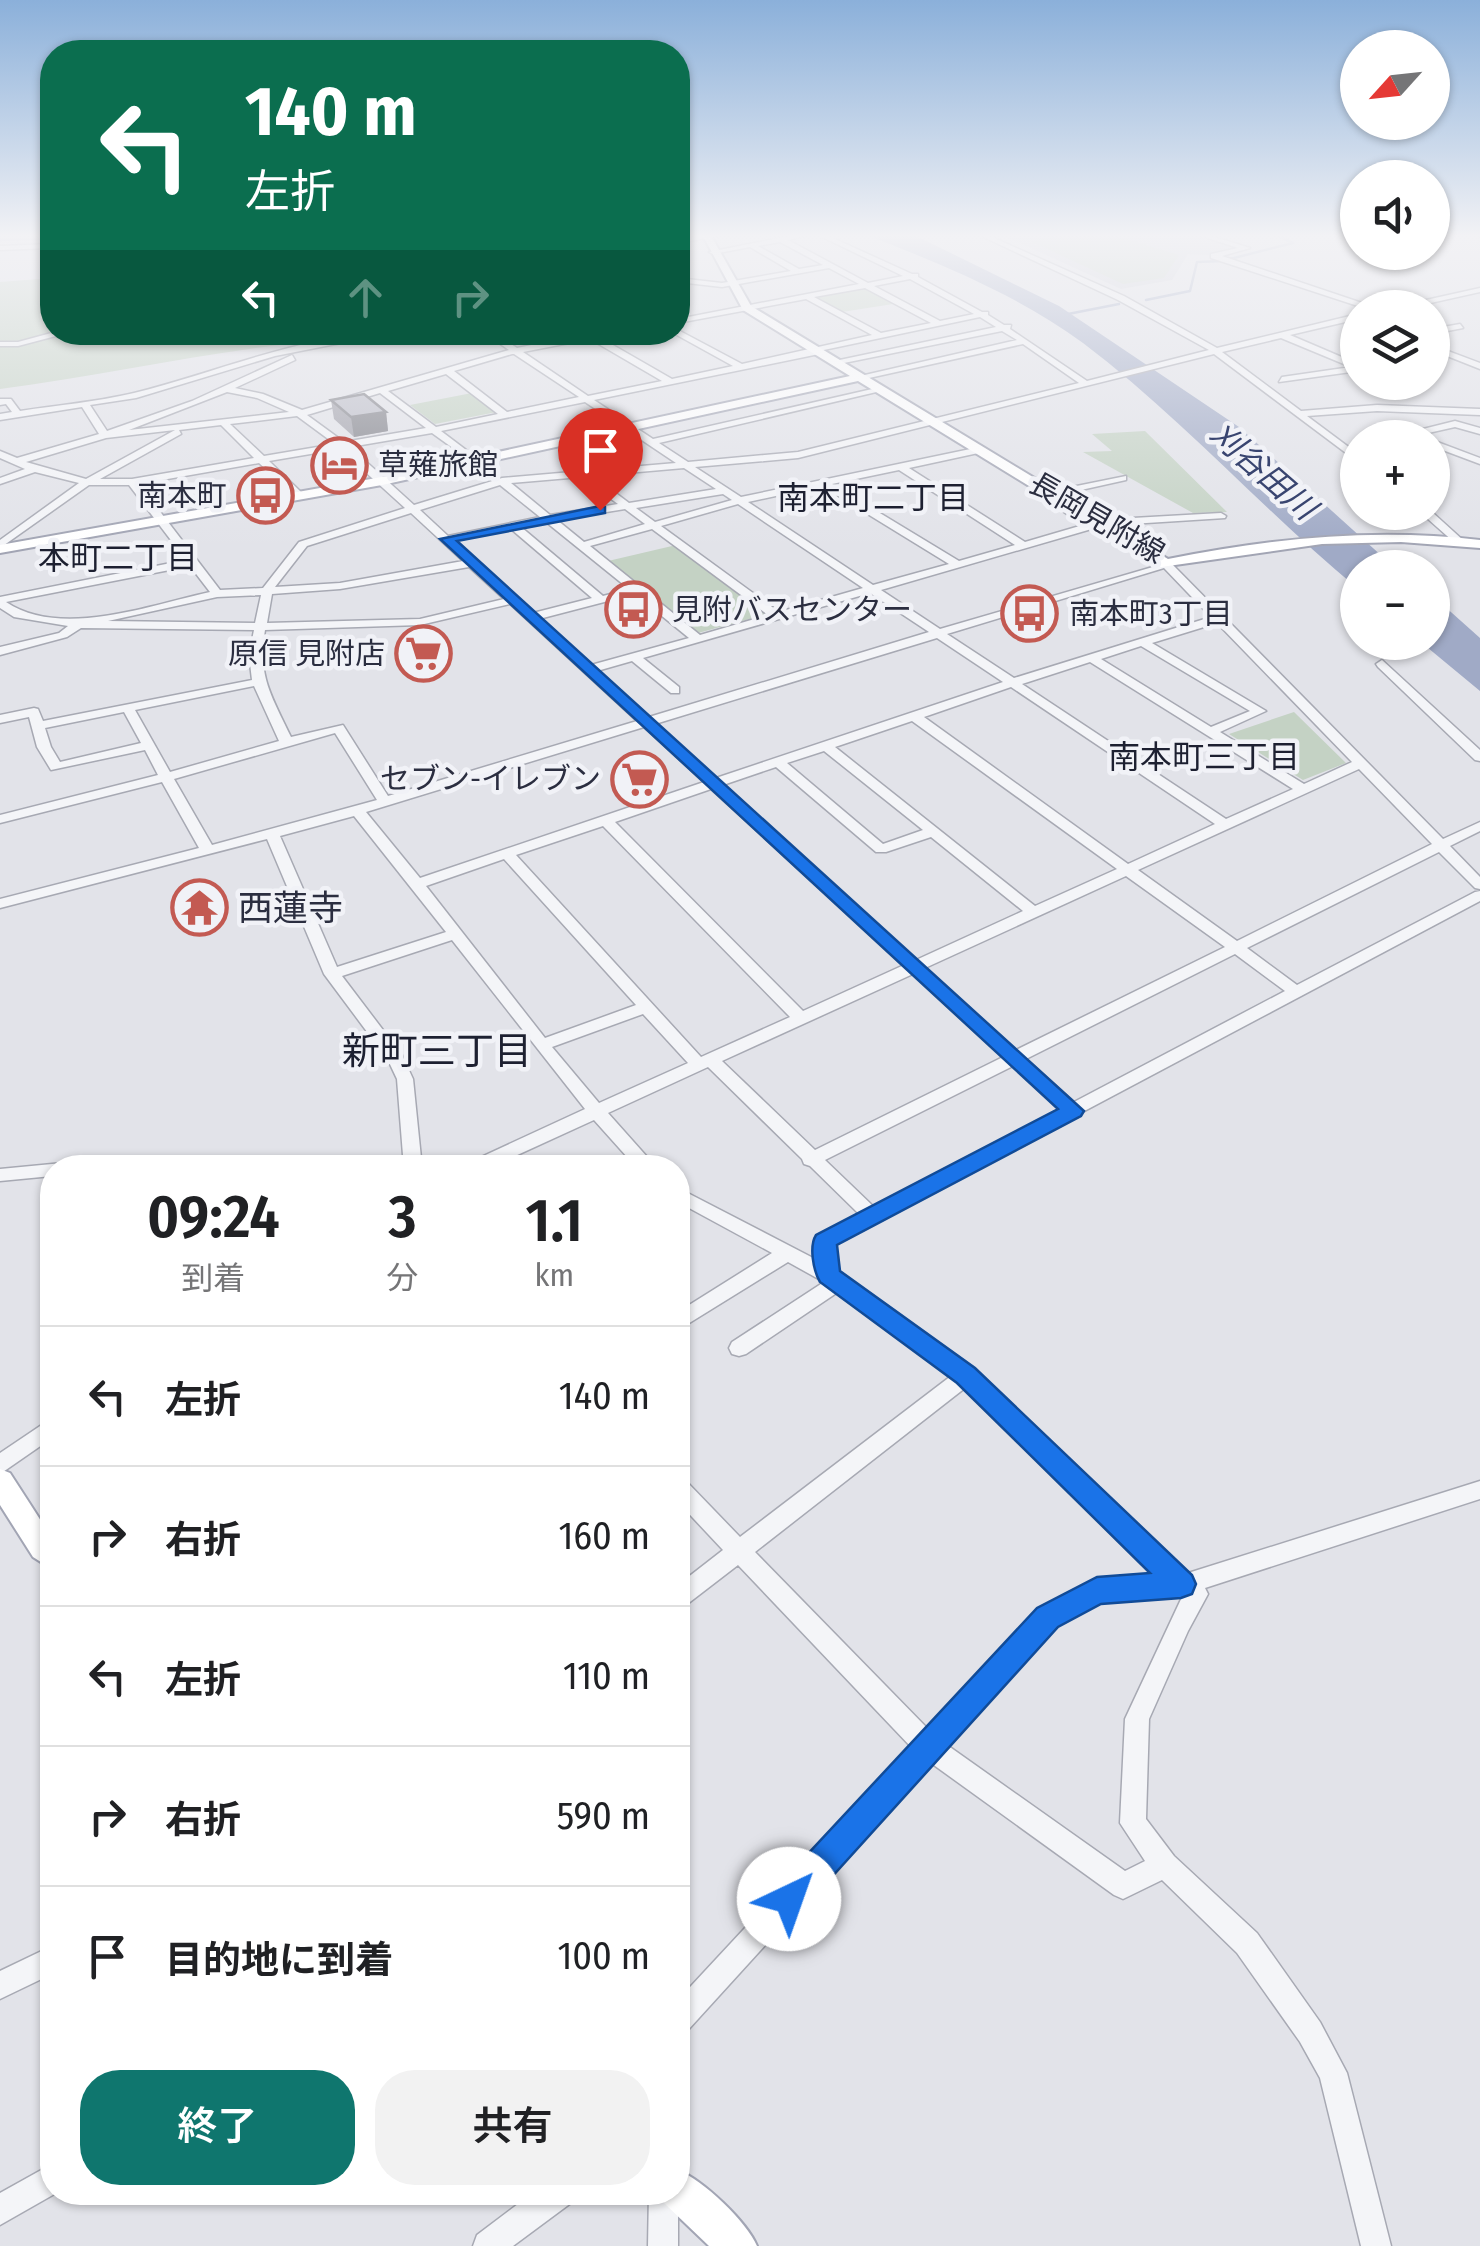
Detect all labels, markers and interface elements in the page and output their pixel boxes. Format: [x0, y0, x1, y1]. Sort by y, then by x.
north arrow [1340, 30, 1450, 140]
map controls [1340, 30, 1450, 660]
text: 140 m [245, 70, 417, 154]
icon: left [80, 80, 210, 210]
button: sound [1340, 160, 1450, 270]
text: 左折 [245, 165, 335, 219]
icon: left [233, 270, 288, 325]
icon: ahead [338, 270, 393, 325]
icon: right [443, 270, 498, 325]
button: layers [1340, 290, 1450, 400]
pin [558, 408, 643, 511]
water label: 刈谷田川 [1202, 415, 1326, 529]
button: + [1340, 420, 1450, 530]
icon: arrive [573, 423, 628, 478]
hotel icon: 草薙旅館 [309, 435, 369, 495]
place label: 草薙旅館 [378, 447, 498, 483]
street label: 長岡見附線 [1023, 465, 1171, 571]
bus stop icon: 南本町 [236, 466, 296, 526]
place label: 南本町 [137, 478, 227, 514]
district label: 南本町二丁目 [777, 479, 969, 517]
district label: 本町二丁目 [38, 539, 198, 577]
button: − [1340, 550, 1450, 660]
bus stop icon: 見附バスセンター [603, 580, 663, 640]
bus stop icon: 南本町3丁目 [1000, 584, 1060, 644]
place label: 見附バスセンター [672, 592, 912, 628]
place label: 南本町3丁目 [1069, 596, 1233, 632]
supermarket icon: 原信 見附店 [394, 624, 454, 684]
place label: 原信 見附店 [228, 636, 385, 672]
district label: 南本町三丁目 [1108, 738, 1300, 776]
supermarket icon: セブン-イレブン [610, 749, 670, 809]
place label: セブン-イレブン [380, 761, 601, 797]
temple icon: 西蓮寺 [169, 878, 229, 938]
place label: 西蓮寺 [238, 887, 343, 929]
district label: 新町三丁目 [342, 1028, 532, 1074]
text: 09:24 [147, 1181, 280, 1253]
text: 3 [389, 1181, 417, 1253]
text: 1.1 [526, 1185, 583, 1257]
text: km [535, 1256, 574, 1294]
text: 到着 [181, 1259, 245, 1297]
text: 分 [387, 1259, 419, 1297]
icon: left [80, 1369, 135, 1424]
text: 140 m [559, 1373, 650, 1419]
text: 左折 [165, 1377, 241, 1423]
icon: right [80, 1509, 135, 1564]
text: 160 m [558, 1513, 650, 1559]
text: 右折 [165, 1517, 241, 1563]
icon: left [80, 1649, 135, 1704]
text: 110 m [563, 1653, 650, 1699]
text: 左折 [165, 1657, 241, 1703]
icon: right [80, 1789, 135, 1844]
text: 590 m [557, 1793, 650, 1839]
text: 右折 [165, 1797, 241, 1843]
position arrow [737, 1847, 841, 1951]
icon: arrive [80, 1929, 135, 1984]
text: 100 m [557, 1933, 650, 1979]
text: 目的地に到着 [165, 1937, 393, 1983]
button: 終了 [80, 2070, 355, 2185]
button: 共有 [375, 2070, 650, 2185]

